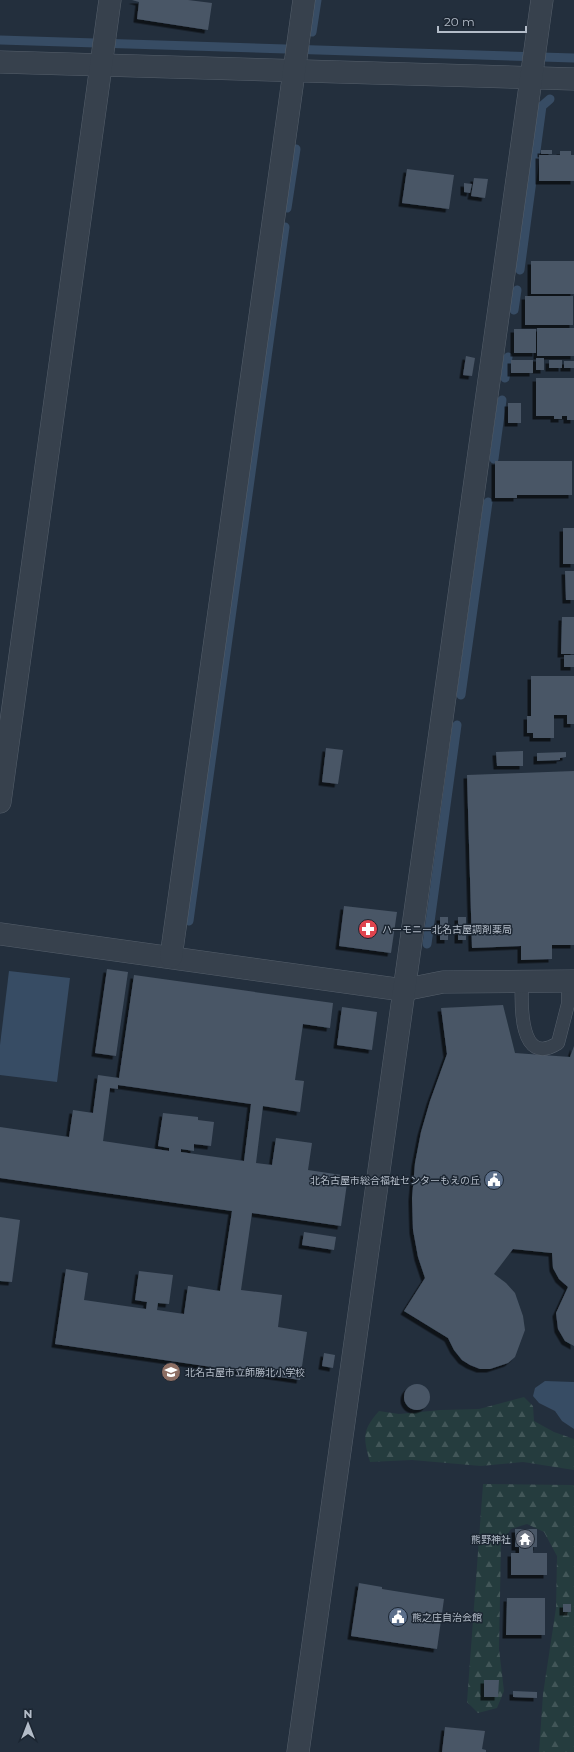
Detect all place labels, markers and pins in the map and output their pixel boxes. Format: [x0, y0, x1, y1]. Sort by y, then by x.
pharmacy icon: ハーモニー北名古屋調剤薬局 [357, 918, 379, 940]
place label: ハーモニー北名古屋調剤薬局 [382, 923, 512, 936]
public building icon: 北名古屋市総合福祉センターもえの丘 [483, 1169, 505, 1191]
place label: 北名古屋市総合福祉センターもえの丘 [310, 1174, 480, 1187]
school or university icon: 北名古屋市立師勝北小学校 [160, 1361, 182, 1383]
place label: 北名古屋市立師勝北小学校 [185, 1366, 305, 1379]
temple icon: 熊野神社 [514, 1528, 536, 1550]
place label: 熊野神社 [471, 1533, 511, 1546]
public building icon: 熊之庄自治会館 [387, 1606, 409, 1628]
place label: 熊之庄自治会館 [412, 1611, 482, 1624]

